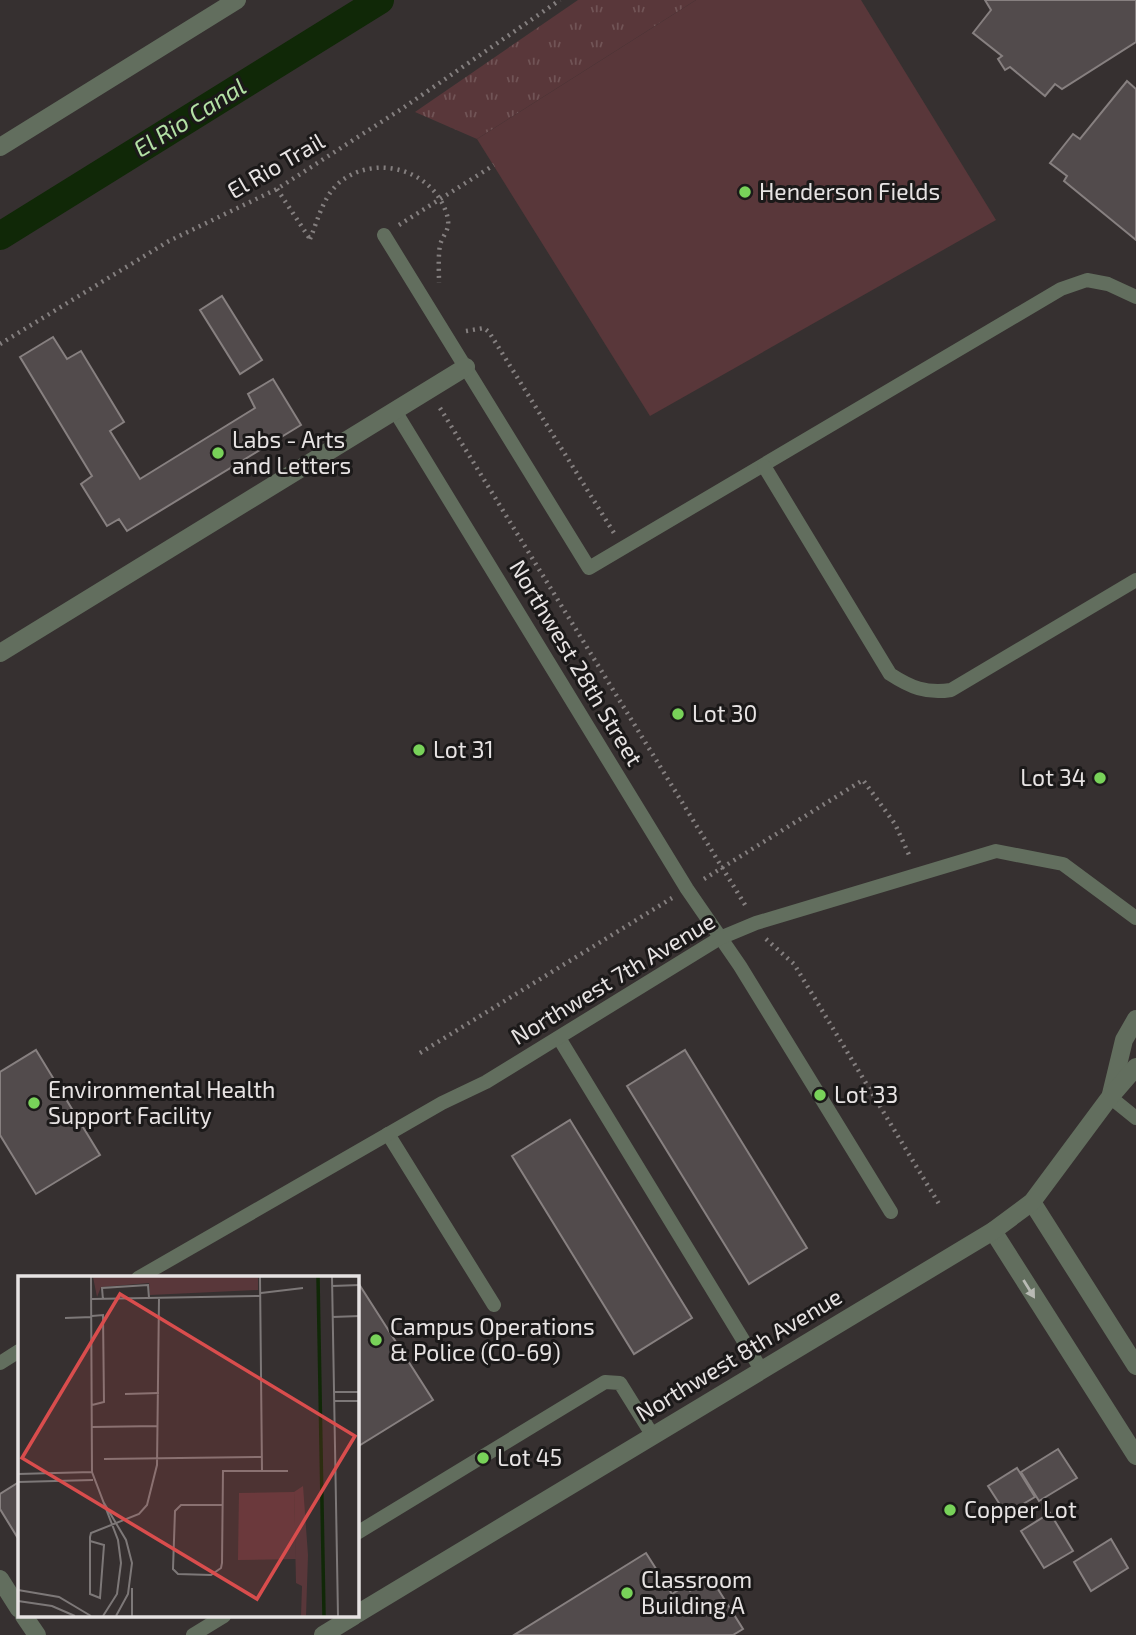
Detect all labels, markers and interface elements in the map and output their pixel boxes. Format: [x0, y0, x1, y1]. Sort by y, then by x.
water label: El Rio Canal [128, 71, 251, 163]
street label: El Rio Trail [222, 126, 329, 204]
place label: Henderson Fields [759, 177, 940, 205]
marker: Henderson Fields [737, 184, 753, 200]
place label: Labs - Arts and Letters [232, 425, 351, 479]
marker: Labs - Arts and Letters [210, 445, 226, 461]
street label: Northwest 28th Street [504, 554, 650, 771]
place label: Lot 30 [692, 699, 757, 727]
marker: Lot 30 [670, 706, 686, 722]
place label: Lot 31 [433, 735, 494, 763]
marker: Lot 31 [411, 742, 427, 758]
place label: Lot 34 [1020, 763, 1086, 791]
marker: Lot 34 [1092, 770, 1108, 786]
street label: Northwest 7th Avenue [505, 906, 720, 1050]
place label: Environmental Health Support Facility [48, 1075, 275, 1129]
place label: Lot 33 [834, 1080, 898, 1108]
marker: Lot 33 [812, 1087, 828, 1103]
marker: Environmental Health Support Facility [26, 1095, 42, 1111]
inset map [18, 1276, 359, 1618]
one-way arrow [1023, 1279, 1036, 1299]
street label: Northwest 8th Avenue [630, 1282, 846, 1427]
place label: Campus Operations & Police (CO-69) [390, 1312, 595, 1366]
marker: Campus Operations & Police (CO-69) [368, 1332, 384, 1348]
place label: Lot 45 [497, 1443, 562, 1471]
marker: Lot 45 [475, 1450, 491, 1466]
place label: Copper Lot [964, 1495, 1077, 1523]
marker: Copper Lot [942, 1502, 958, 1518]
place label: Classroom Building A [641, 1565, 752, 1619]
marker: Classroom Building A [619, 1585, 635, 1601]

